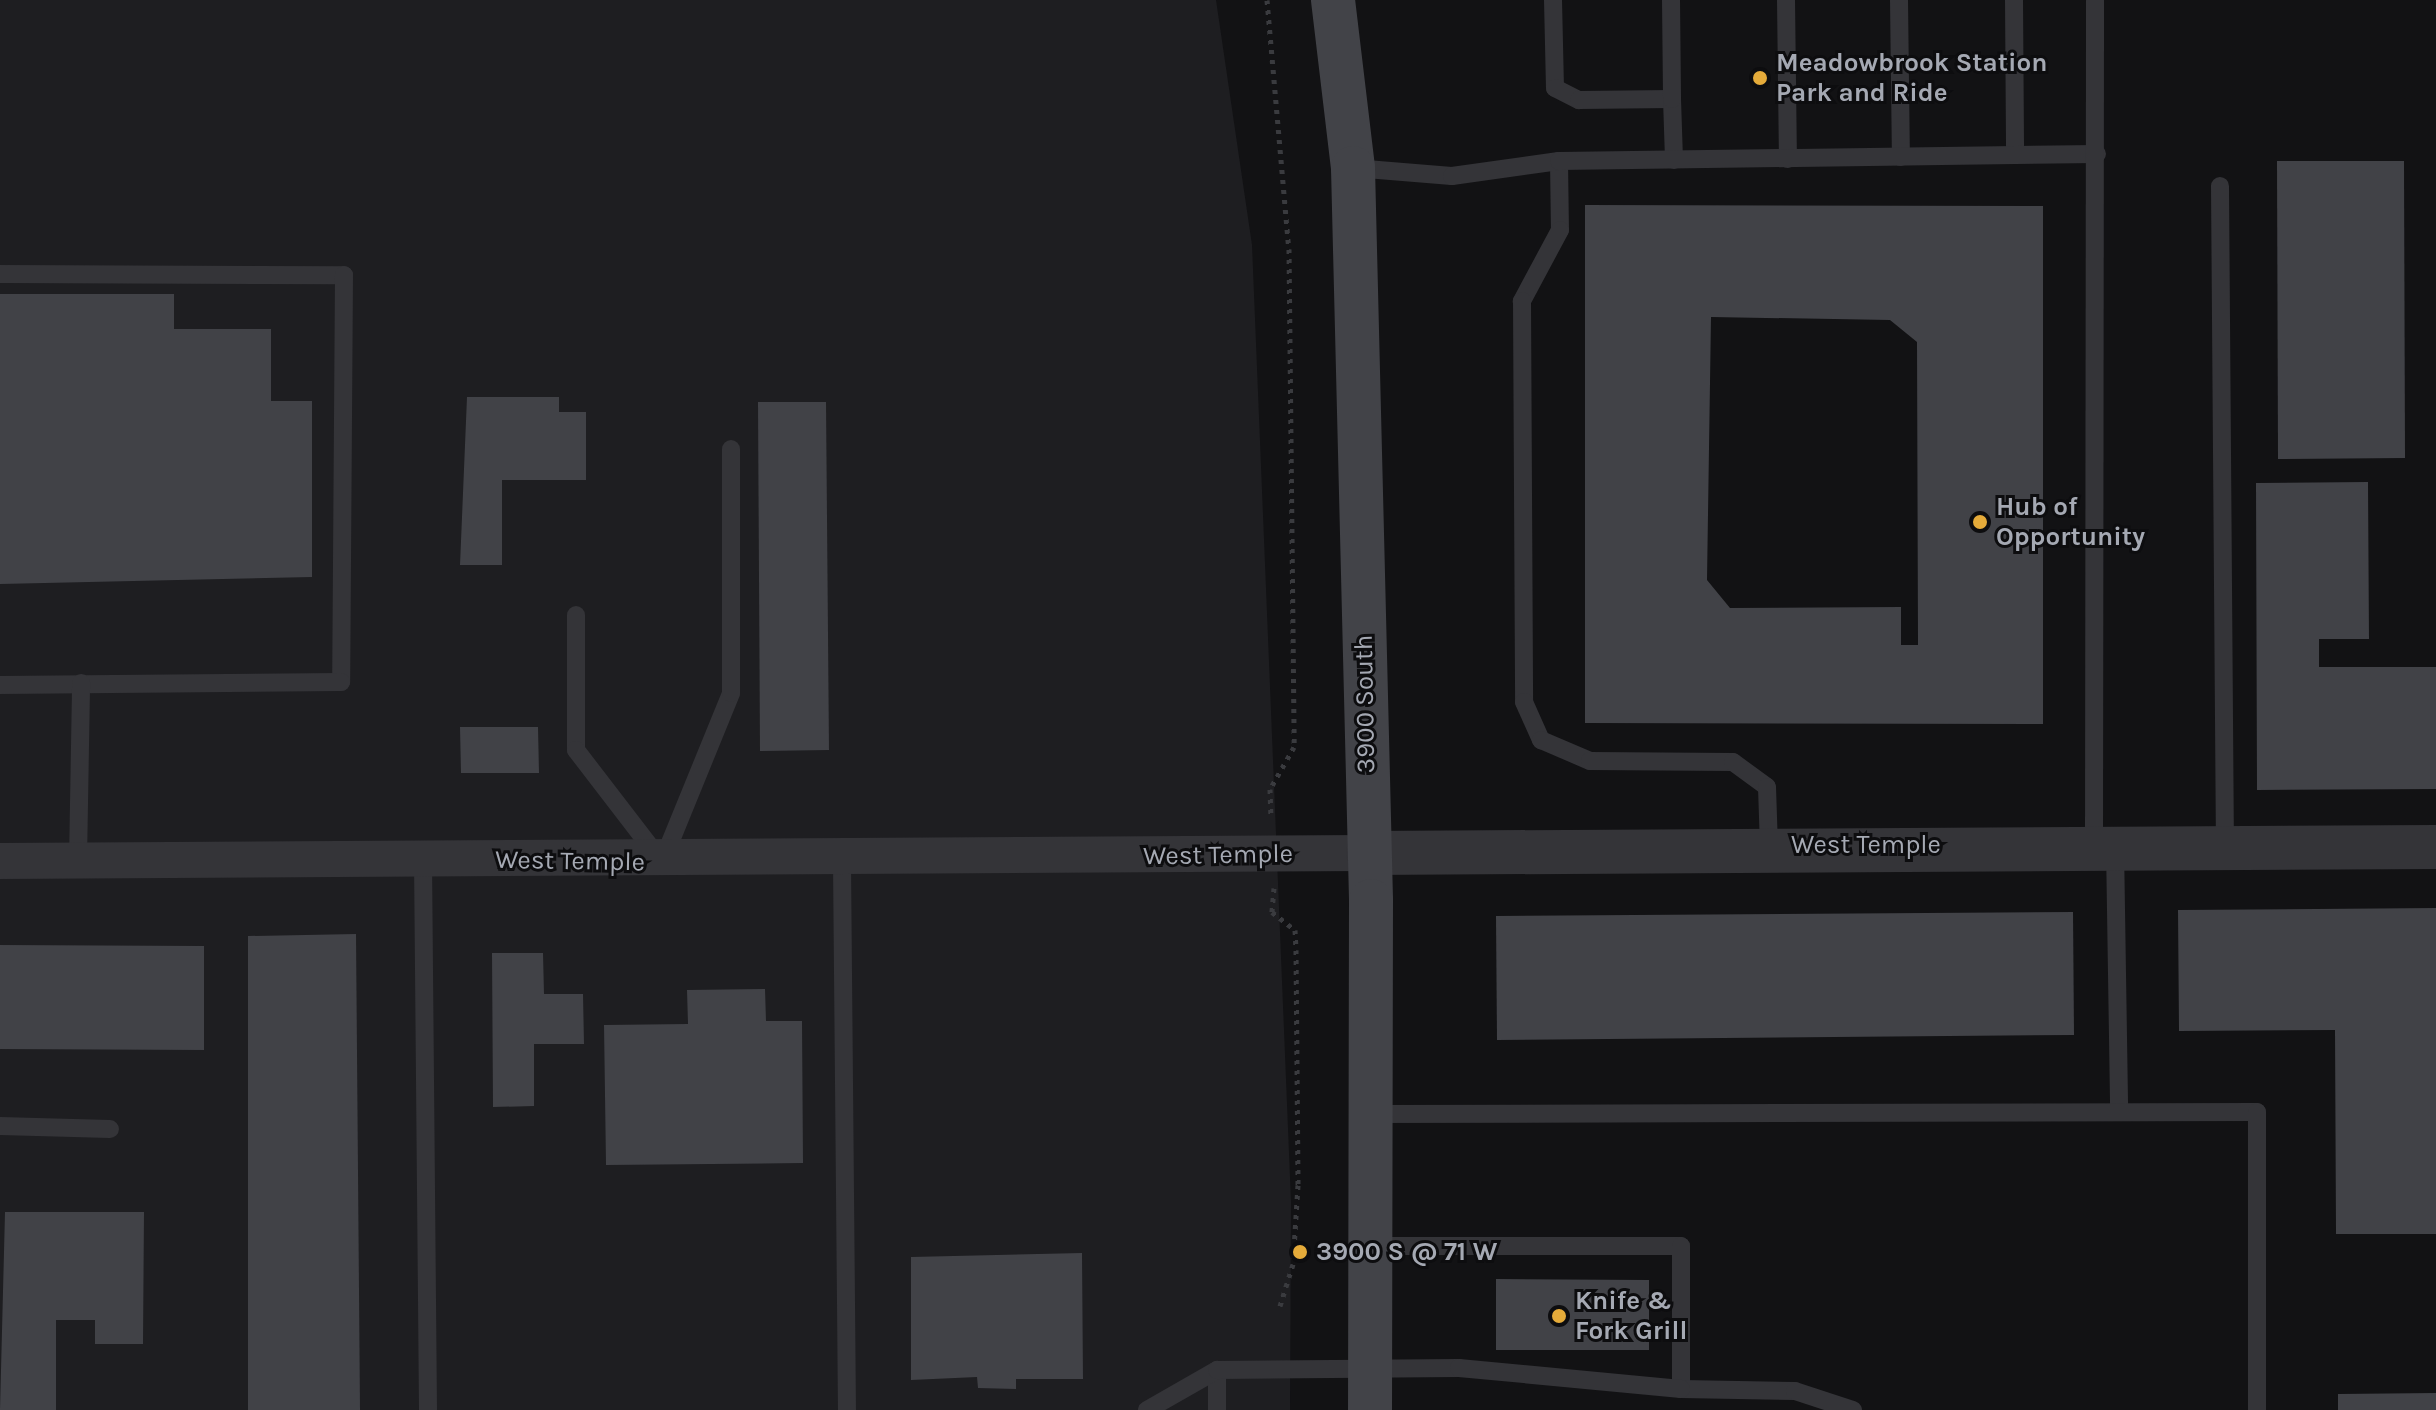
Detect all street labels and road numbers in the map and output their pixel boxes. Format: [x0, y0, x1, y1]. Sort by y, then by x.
street label: 3900 South [1348, 634, 1382, 774]
street label: West Temple [1791, 829, 1941, 861]
street label: West Temple [1143, 838, 1293, 872]
street label: West Temple [495, 844, 645, 878]

